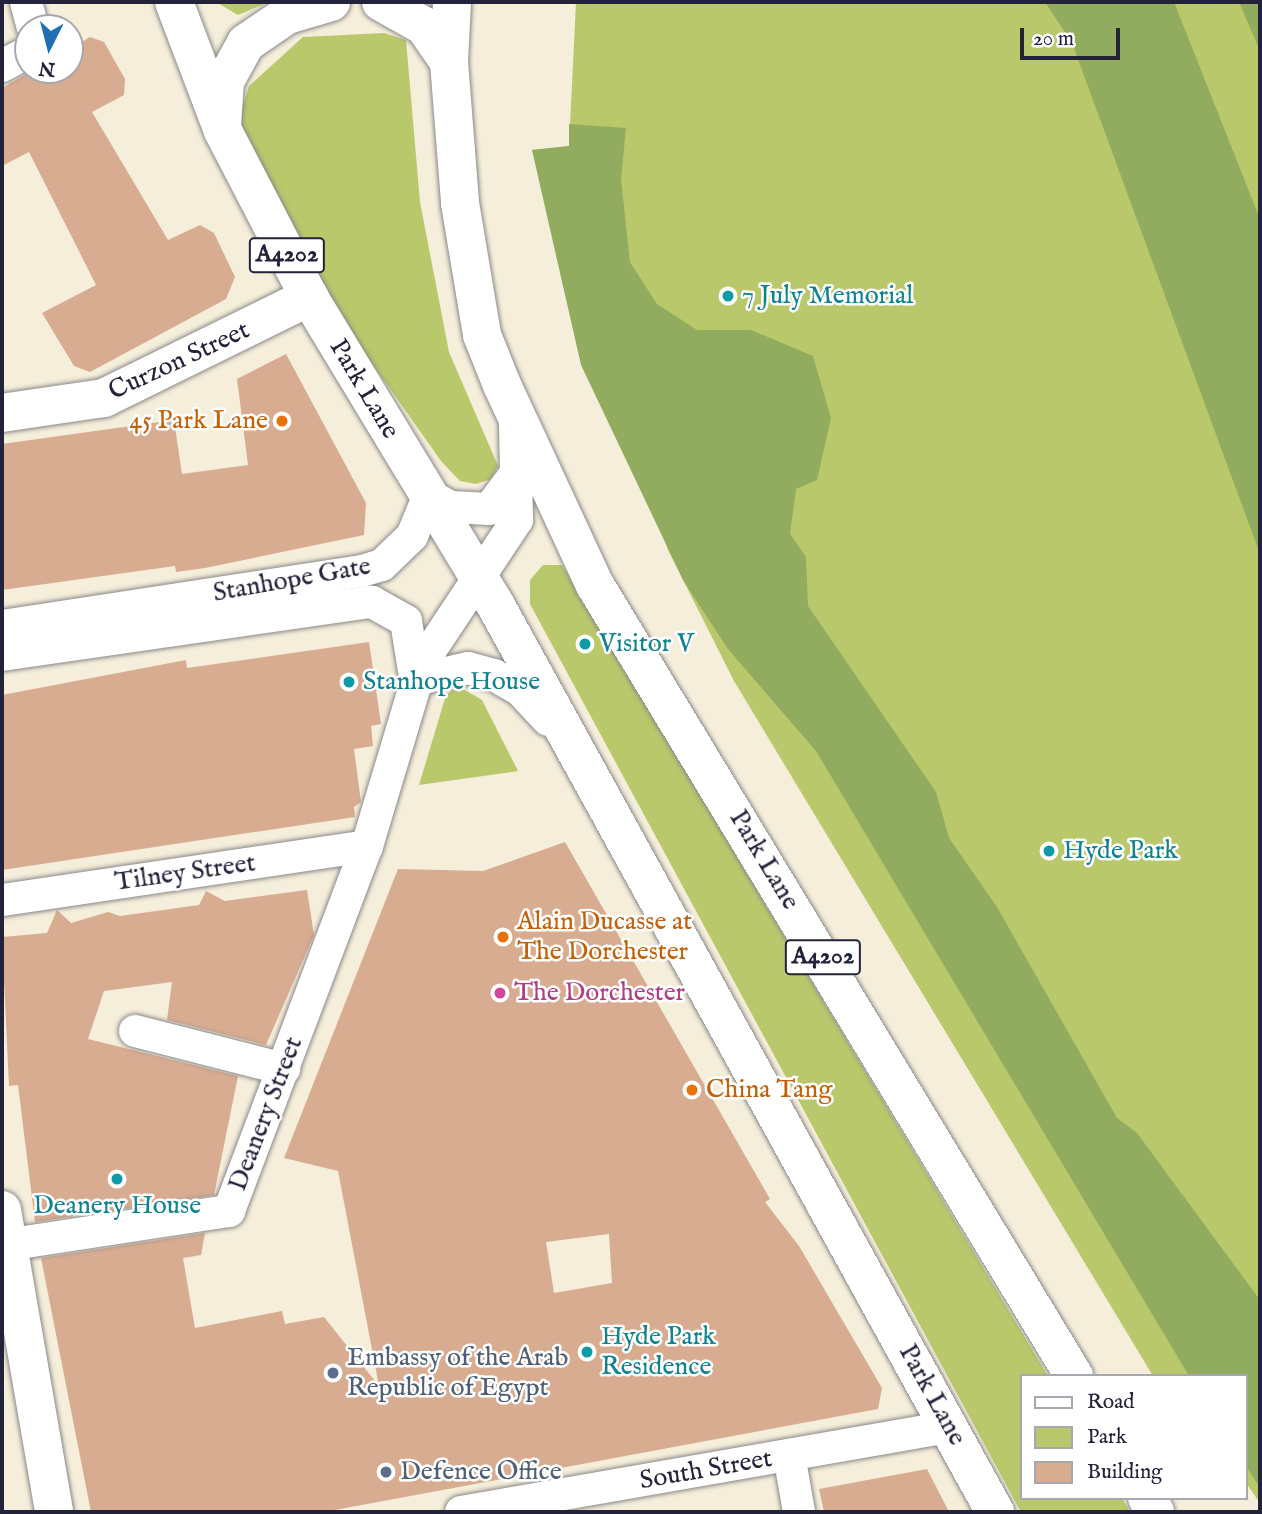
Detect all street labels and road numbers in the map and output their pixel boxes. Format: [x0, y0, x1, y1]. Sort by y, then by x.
road number: A4202 [248, 234, 326, 276]
street label: Curzon Street [104, 315, 254, 407]
street label: Park Lane [322, 334, 406, 444]
street label: Stanhope Gate [211, 551, 373, 609]
street label: Park Lane [722, 805, 806, 915]
street label: Tilney Street [113, 848, 257, 898]
road number: A4202 [784, 937, 862, 978]
street label: Deanery Street [222, 1033, 310, 1195]
street label: Park Lane [892, 1339, 972, 1451]
street label: South Street [637, 1443, 775, 1497]

